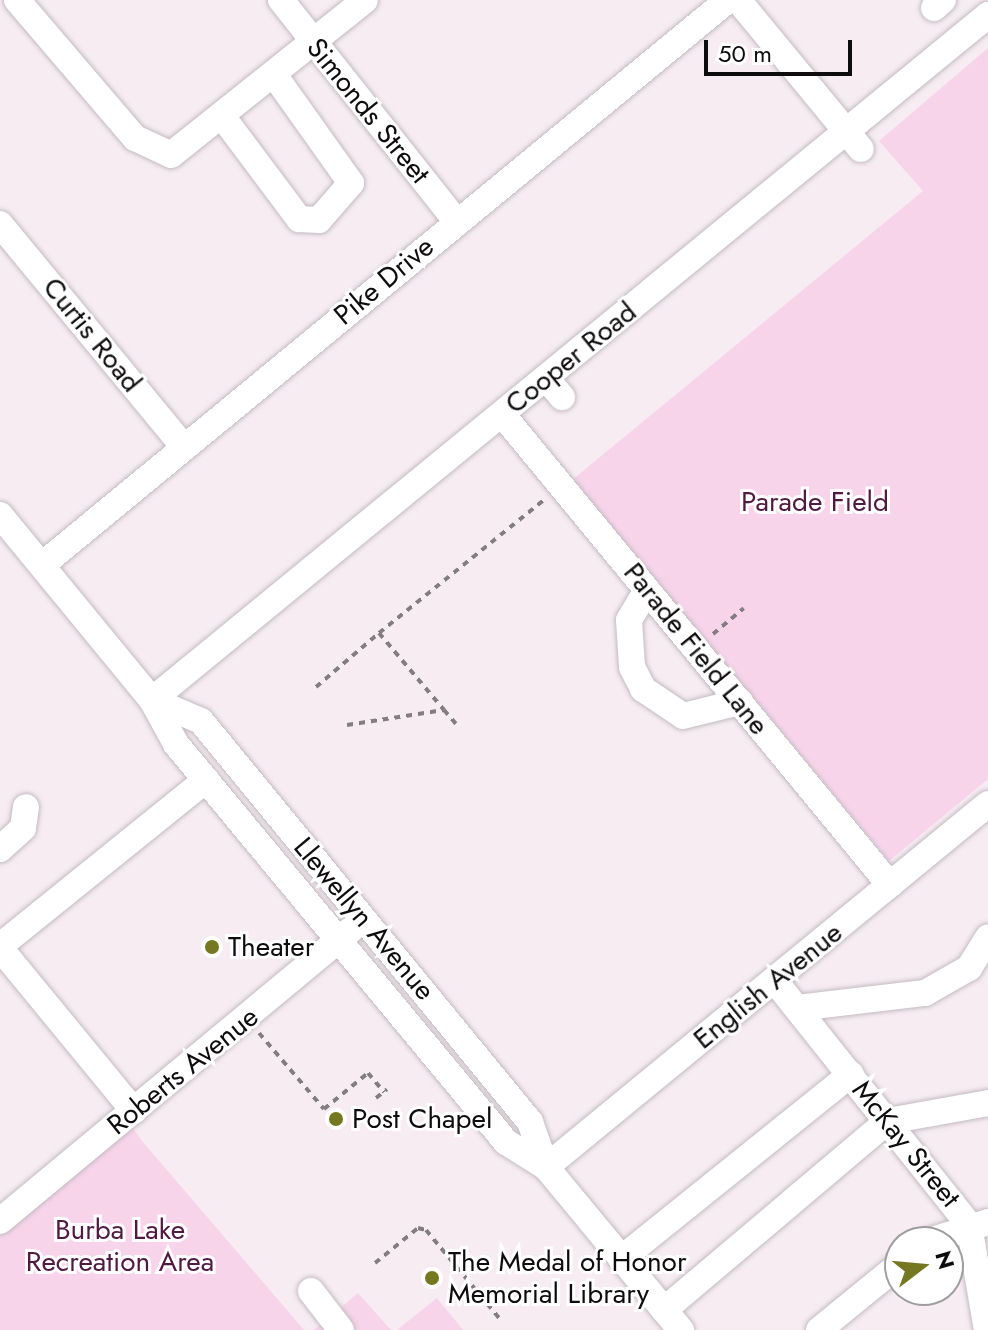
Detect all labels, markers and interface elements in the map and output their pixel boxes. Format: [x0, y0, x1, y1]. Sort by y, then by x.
scale bar [708, 24, 856, 74]
street label: Simonds Street [299, 32, 437, 190]
text: 50 m [718, 36, 772, 71]
street label: Pike Drive [327, 230, 441, 332]
street label: Curtis Road [36, 271, 148, 399]
street label: Cooper Road [499, 295, 643, 421]
park label: Parade Field [741, 485, 889, 519]
street label: Parade Field Lane [616, 556, 776, 742]
street label: Llewellyn Avenue [286, 831, 442, 1007]
street label: English Avenue [687, 916, 849, 1056]
place label: Theater [228, 930, 314, 964]
marker: Theater [203, 938, 221, 956]
street label: Roberts Avenue [101, 1000, 265, 1142]
street label: McKay Street [845, 1074, 967, 1214]
place label: Post Chapel [352, 1102, 492, 1136]
marker: Post Chapel [327, 1110, 345, 1128]
park label: Burba Lake Recreation Area [26, 1213, 214, 1279]
north arrow [884, 1226, 964, 1306]
place label: The Medal of Honor Memorial Library [448, 1245, 687, 1311]
text: N [927, 1247, 963, 1273]
marker: The Medal of Honor Memorial Library [423, 1269, 441, 1287]

